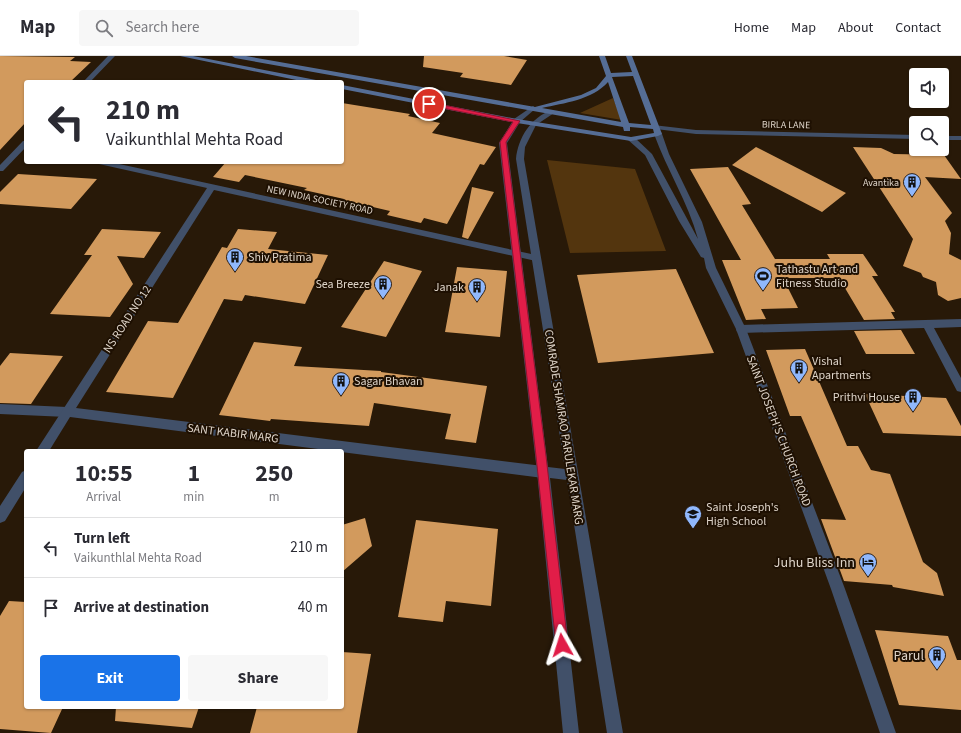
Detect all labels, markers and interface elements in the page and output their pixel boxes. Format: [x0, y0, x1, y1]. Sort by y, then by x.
search box [79, 10, 359, 46]
text: Map [20, 14, 55, 41]
icon: search [93, 17, 115, 39]
text: Search here [125, 17, 199, 38]
text: Home [734, 18, 769, 38]
text: Map [791, 18, 816, 38]
text: About [838, 18, 873, 38]
text: Contact [895, 18, 941, 38]
map controls [909, 68, 949, 156]
button: sound [909, 68, 949, 108]
pin [412, 87, 446, 121]
text: 210 m [106, 90, 180, 130]
icon: arrive [418, 93, 440, 115]
icon: left [40, 96, 92, 148]
button: search [909, 116, 949, 156]
street label: BIRLA LANE [762, 118, 810, 132]
text: Vaikunthlal Mehta Road [106, 127, 283, 152]
building icon: Avantika [902, 172, 922, 197]
place label: Avantika [863, 176, 899, 190]
street label: NEW INDIA SOCIETY ROAD [265, 182, 374, 218]
building icon: Shiv Pratima [225, 247, 245, 272]
place label: Shiv Pratima [248, 249, 311, 266]
place label: Tathastu Art and Fitness Studio [776, 261, 858, 292]
sports icon: Tathastu Art and Fitness Studio [753, 266, 773, 291]
building icon: Sea Breeze [373, 274, 393, 299]
place label: Sea Breeze [315, 276, 370, 293]
building icon: Janak [467, 277, 487, 302]
place label: Janak [434, 279, 464, 296]
street label: NS ROAD NO 12 [99, 282, 156, 356]
street label: COMRADE SHAMRAO PARULEKAR MARG [540, 328, 587, 526]
street label: SAINT JOSEPH'S CHURCH ROAD [742, 353, 815, 509]
place label: Vishal Apartments [812, 353, 871, 384]
building icon: Vishal Apartments [789, 358, 809, 383]
building icon: Sagar Bhavan [331, 371, 351, 396]
place label: Sagar Bhavan [354, 373, 423, 390]
building icon: Prithvi House [903, 387, 923, 412]
place label: Prithvi House [833, 389, 900, 406]
street label: SANT KABIR MARG [186, 419, 280, 448]
text: 10:55 [75, 456, 133, 491]
text: 1 [188, 456, 200, 491]
text: 250 [255, 456, 293, 491]
text: Arrival [86, 488, 121, 506]
text: min [183, 488, 204, 506]
text: m [269, 488, 280, 506]
place label: Saint Joseph's High School [706, 499, 779, 530]
school or university icon: Saint Joseph's High School [683, 504, 703, 529]
text: Turn left [74, 528, 130, 549]
icon: left [40, 537, 62, 559]
text: 210 m [290, 537, 328, 558]
text: Vaikunthlal Mehta Road [74, 549, 202, 567]
hotel icon: Juhu Bliss Inn [858, 552, 878, 577]
place label: Juhu Bliss Inn [774, 553, 855, 573]
icon: arrive [40, 597, 62, 619]
text: Arrive at destination [74, 597, 209, 618]
text: 40 m [298, 597, 328, 618]
position arrow [541, 624, 583, 666]
building icon: Parul [927, 645, 947, 670]
place label: Parul [894, 646, 924, 666]
button: Exit [40, 655, 180, 701]
button: Share [188, 655, 328, 701]

